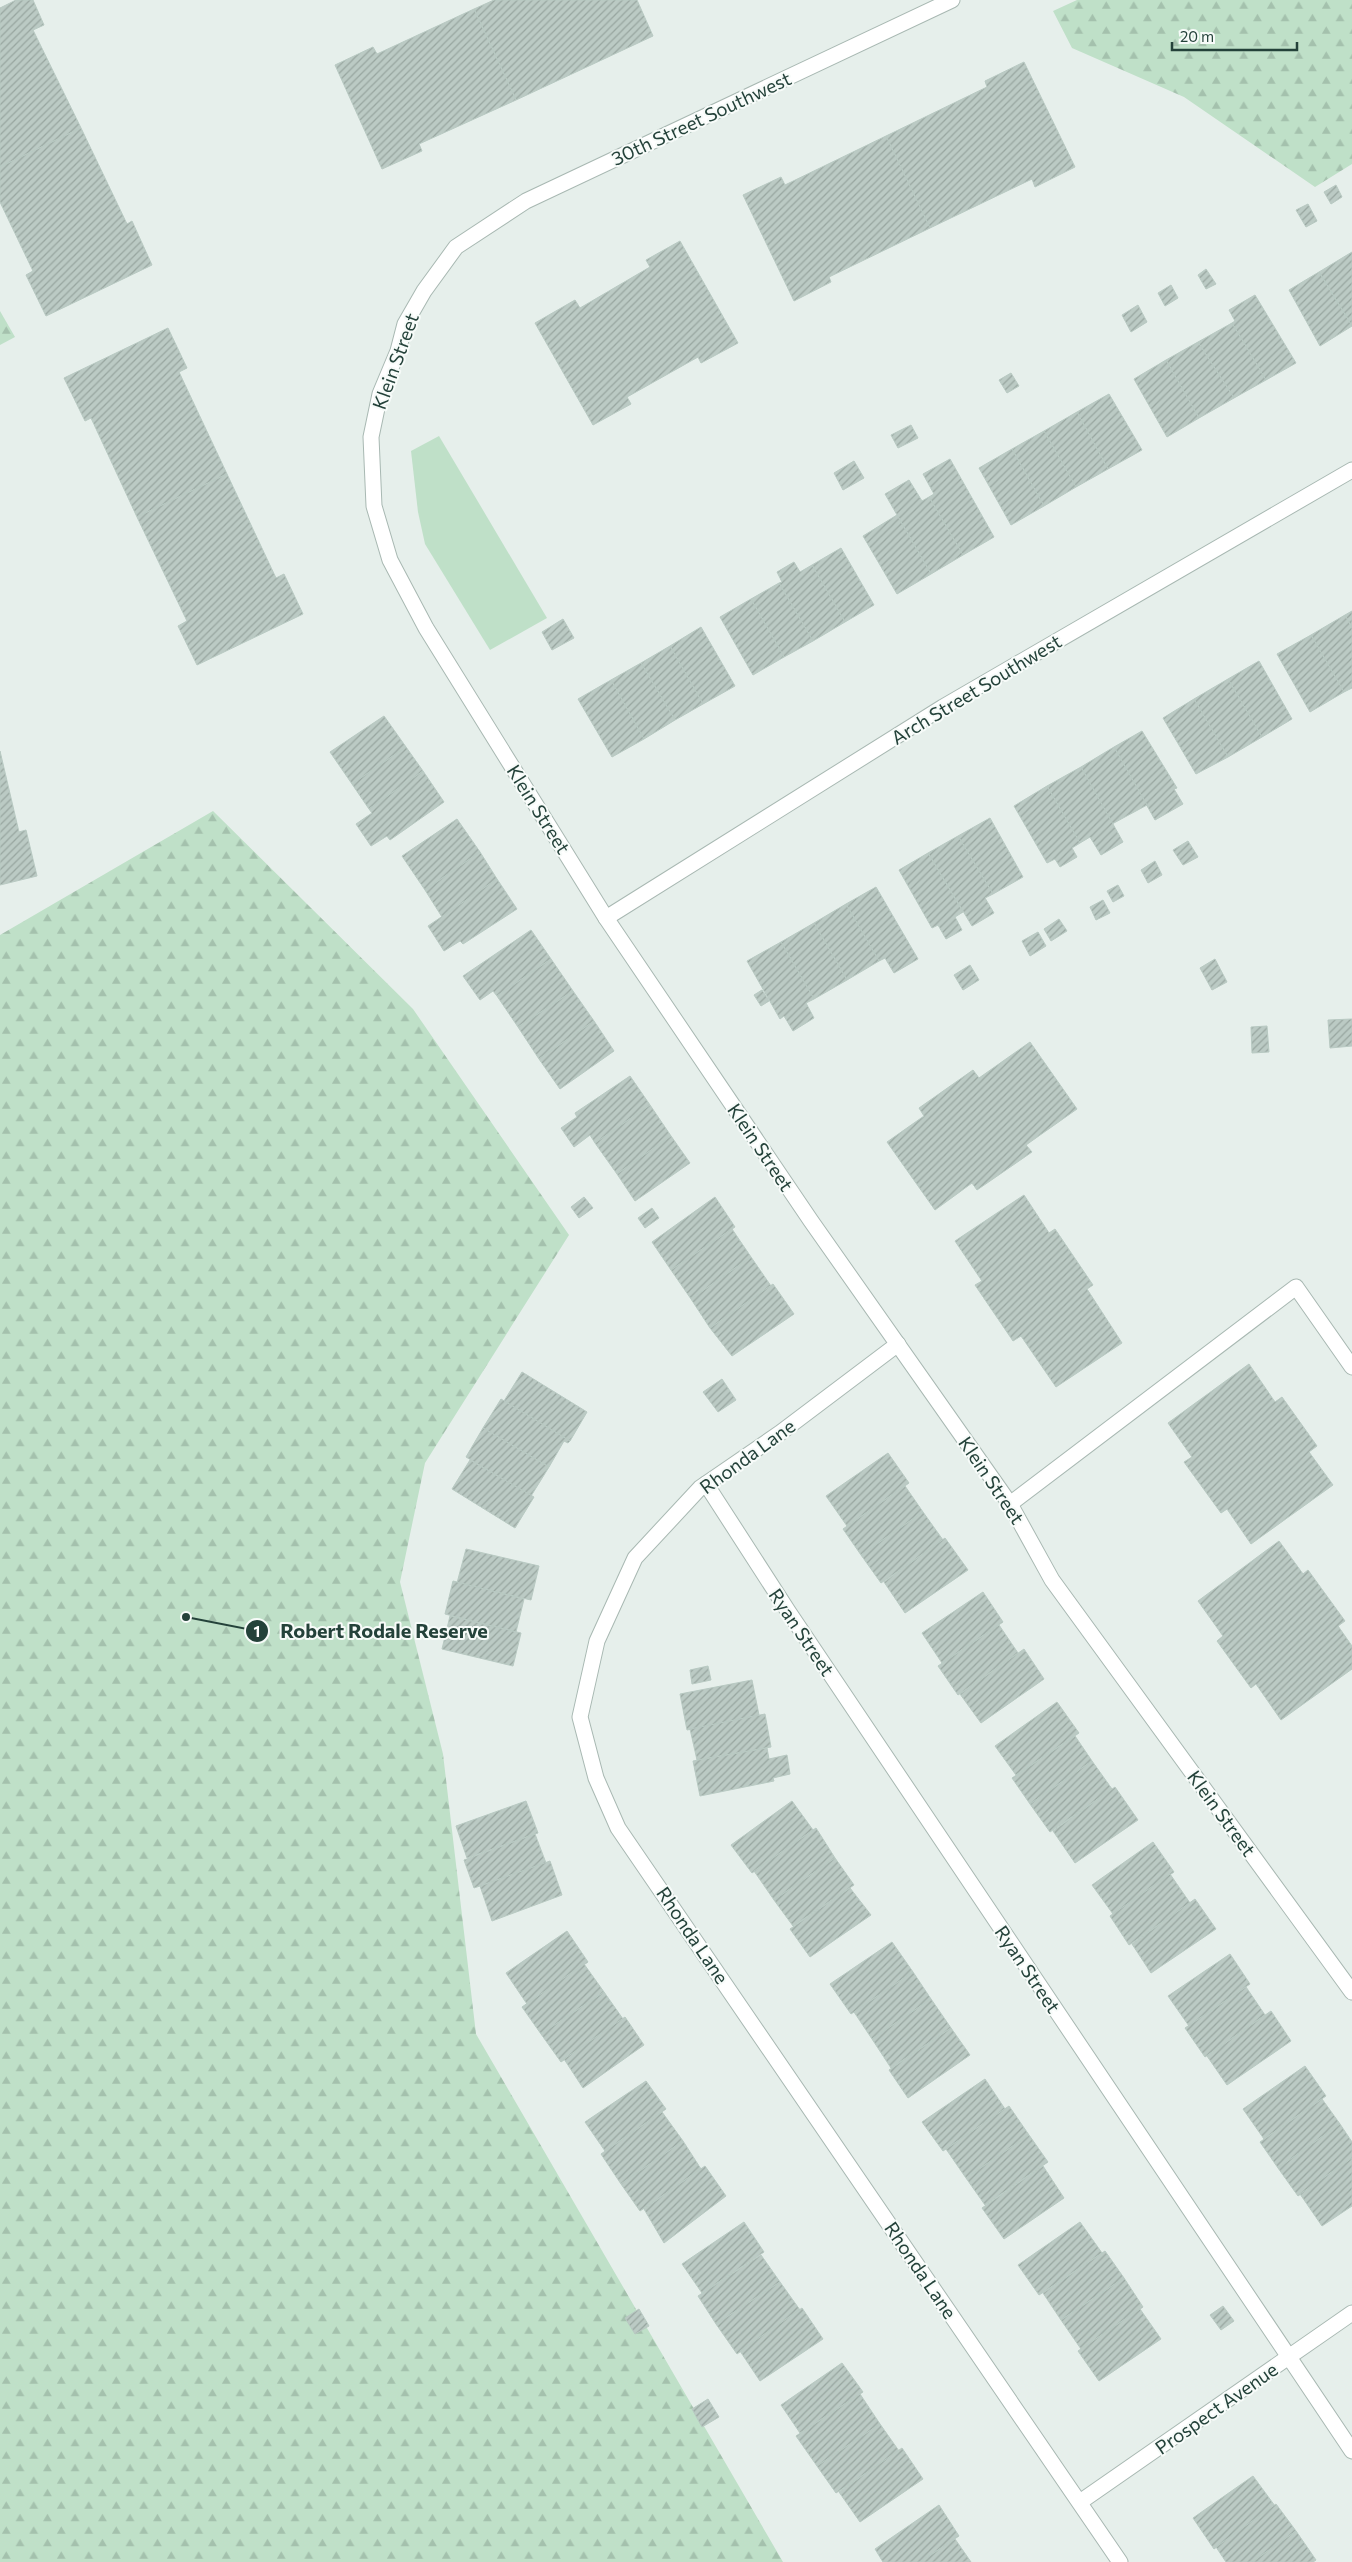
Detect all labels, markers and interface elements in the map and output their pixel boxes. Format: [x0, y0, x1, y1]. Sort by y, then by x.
scale bar [1172, 20, 1297, 52]
text: 20 m [1180, 27, 1214, 45]
street label: 30th Street Southwest [607, 66, 795, 170]
street label: Klein Street [367, 310, 423, 412]
street label: Arch Street Southwest [887, 629, 1065, 749]
street label: Klein Street [503, 760, 576, 858]
street label: Klein Street [723, 1099, 799, 1195]
street label: Rhonda Lane [695, 1414, 799, 1498]
street label: Klein Street [954, 1432, 1030, 1528]
street label: Ryan Street [764, 1584, 840, 1680]
callout: Robert Rodale Reserve [245, 1614, 497, 1649]
text: Robert Rodale Reserve [280, 1618, 488, 1642]
text: 1 [254, 1622, 260, 1640]
street label: Klein Street [1183, 1765, 1261, 1861]
street label: Rhonda Lane [652, 1882, 734, 1988]
street label: Ryan Street [990, 1921, 1066, 2017]
street label: Rhonda Lane [880, 2217, 962, 2323]
street label: Prospect Avenue [1150, 2357, 1282, 2459]

